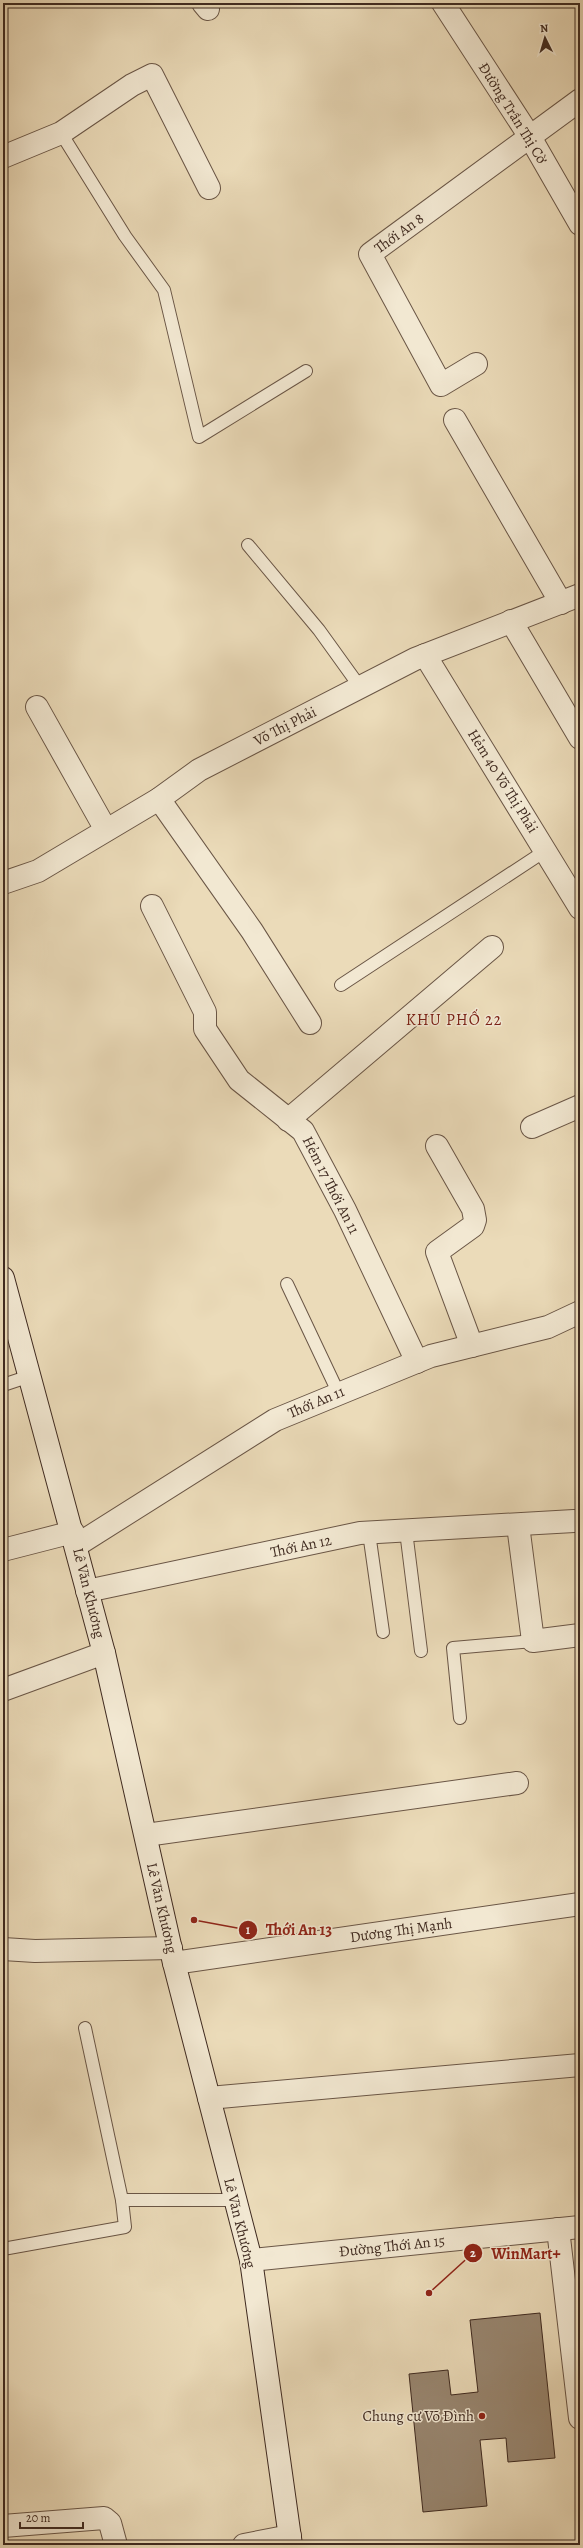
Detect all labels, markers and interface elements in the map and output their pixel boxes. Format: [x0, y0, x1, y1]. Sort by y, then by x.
north arrow [525, 18, 565, 58]
text: N [540, 21, 549, 36]
street label: Đường Trần Thị Cờ [474, 59, 553, 168]
street label: Thới An 8 [370, 208, 428, 258]
street label: Võ Thị Phải [249, 702, 320, 751]
street label: Hẻm 40 Võ Thị Phải [463, 725, 543, 837]
district label: KHU PHỐ 22 [406, 1009, 502, 1031]
street label: Hẻm 17 Thới An 11 [298, 1133, 364, 1237]
street label: Thới An 11 [285, 1381, 347, 1423]
street label: Thới An 12 [269, 1530, 333, 1562]
street label: Lê Văn Khương [68, 1546, 110, 1641]
street label: Lê Văn Khương [142, 1861, 182, 1956]
street label: Dương Thị Mạnh [349, 1913, 453, 1947]
callout: Thới An 13 [238, 1916, 340, 1944]
text: Thới An 13 [266, 1919, 332, 1941]
text: 1 [246, 1922, 251, 1938]
street label: Lê Văn Khương [219, 2176, 261, 2271]
street label: Đường Thới An 15 [338, 2230, 446, 2262]
callout: WinMart+ [463, 2239, 568, 2267]
text: WinMart+ [490, 2243, 561, 2265]
text: 2 [470, 2245, 476, 2261]
place label: Chung cư Võ Đình [363, 2406, 474, 2426]
marker: Chung cư Võ Đình [477, 2411, 487, 2421]
scale bar [20, 2504, 83, 2530]
text: 20 m [26, 2510, 50, 2526]

